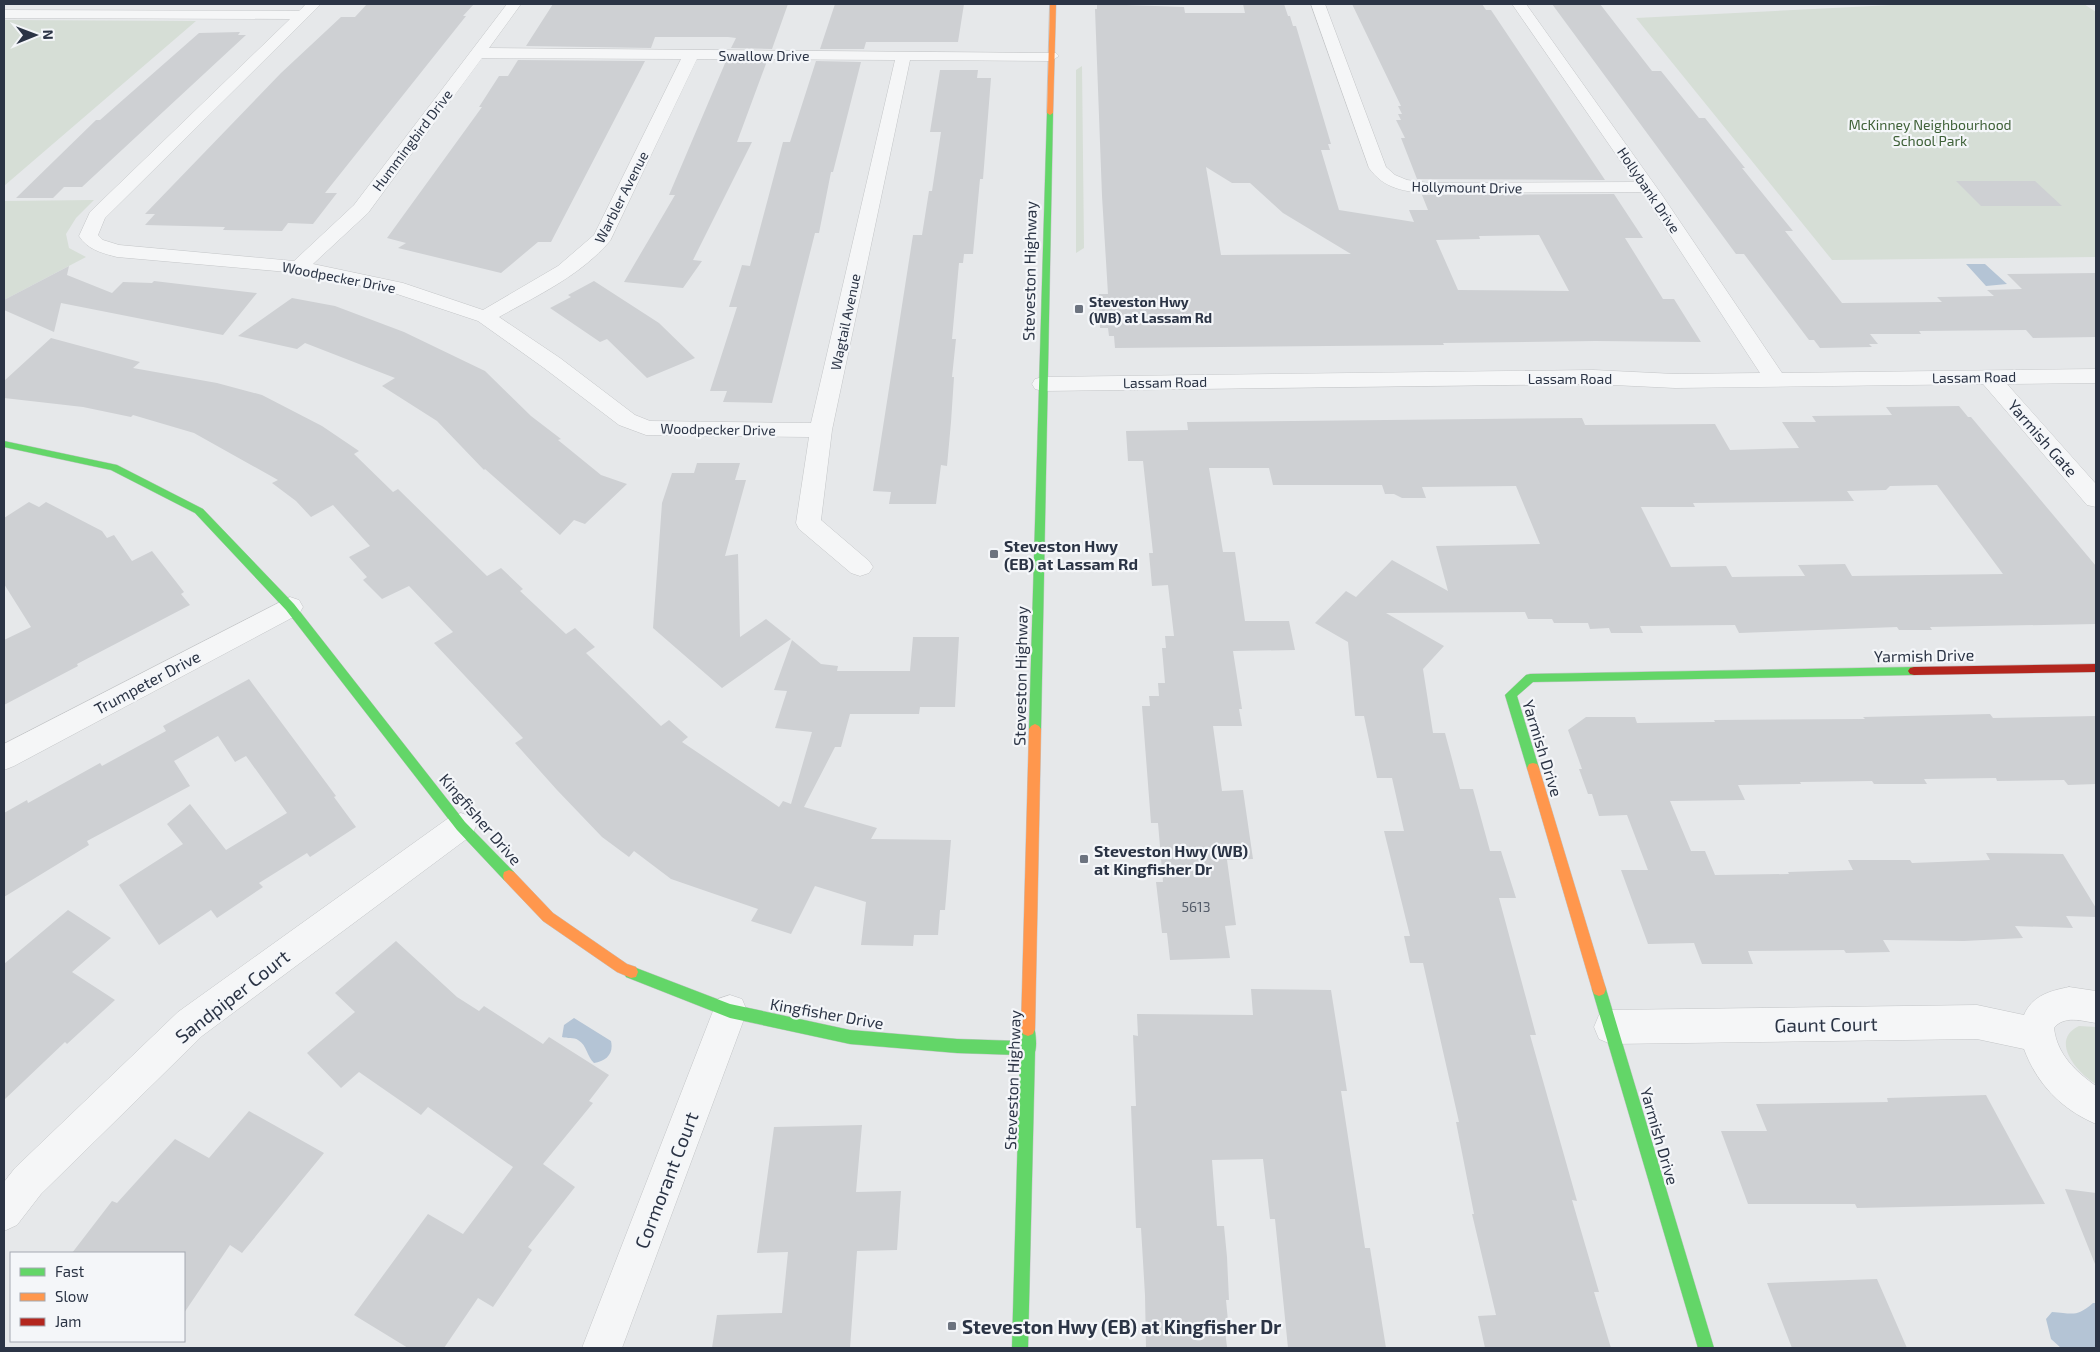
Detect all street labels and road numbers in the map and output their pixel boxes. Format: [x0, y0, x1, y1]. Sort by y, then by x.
street label: Swallow Drive [719, 47, 809, 64]
street label: Hummingbird Drive [368, 86, 456, 194]
street label: Hollybank Drive [1614, 144, 1684, 236]
street label: Warbler Avenue [590, 148, 652, 246]
street label: Hollymount Drive [1411, 178, 1523, 196]
street label: Steveston Highway [1018, 200, 1040, 341]
street label: Woodpecker Drive [281, 258, 397, 296]
street label: Wagtail Avenue [826, 272, 864, 372]
street label: Lassam Road [1932, 368, 2016, 386]
street label: Lassam Road [1528, 370, 1612, 387]
street label: Lassam Road [1123, 373, 1207, 391]
street label: Yarmish Gate [2004, 396, 2082, 480]
street label: Woodpecker Drive [660, 419, 776, 439]
street label: Steveston Highway [1009, 605, 1031, 746]
street label: Yarmish Drive [1874, 645, 1974, 665]
street label: Trumpeter Drive [91, 646, 203, 718]
street label: Yarmish Drive [1519, 697, 1567, 799]
street label: Kingfisher Drive [436, 769, 526, 869]
street label: Sandpiper Court [170, 944, 294, 1048]
street label: Kingfisher Drive [769, 994, 885, 1032]
street label: Steveston Highway [1000, 1009, 1024, 1150]
street label: Gaunt Court [1774, 1012, 1878, 1036]
street label: Yarmish Drive [1637, 1085, 1683, 1187]
street label: Cormorant Court [629, 1108, 703, 1252]

